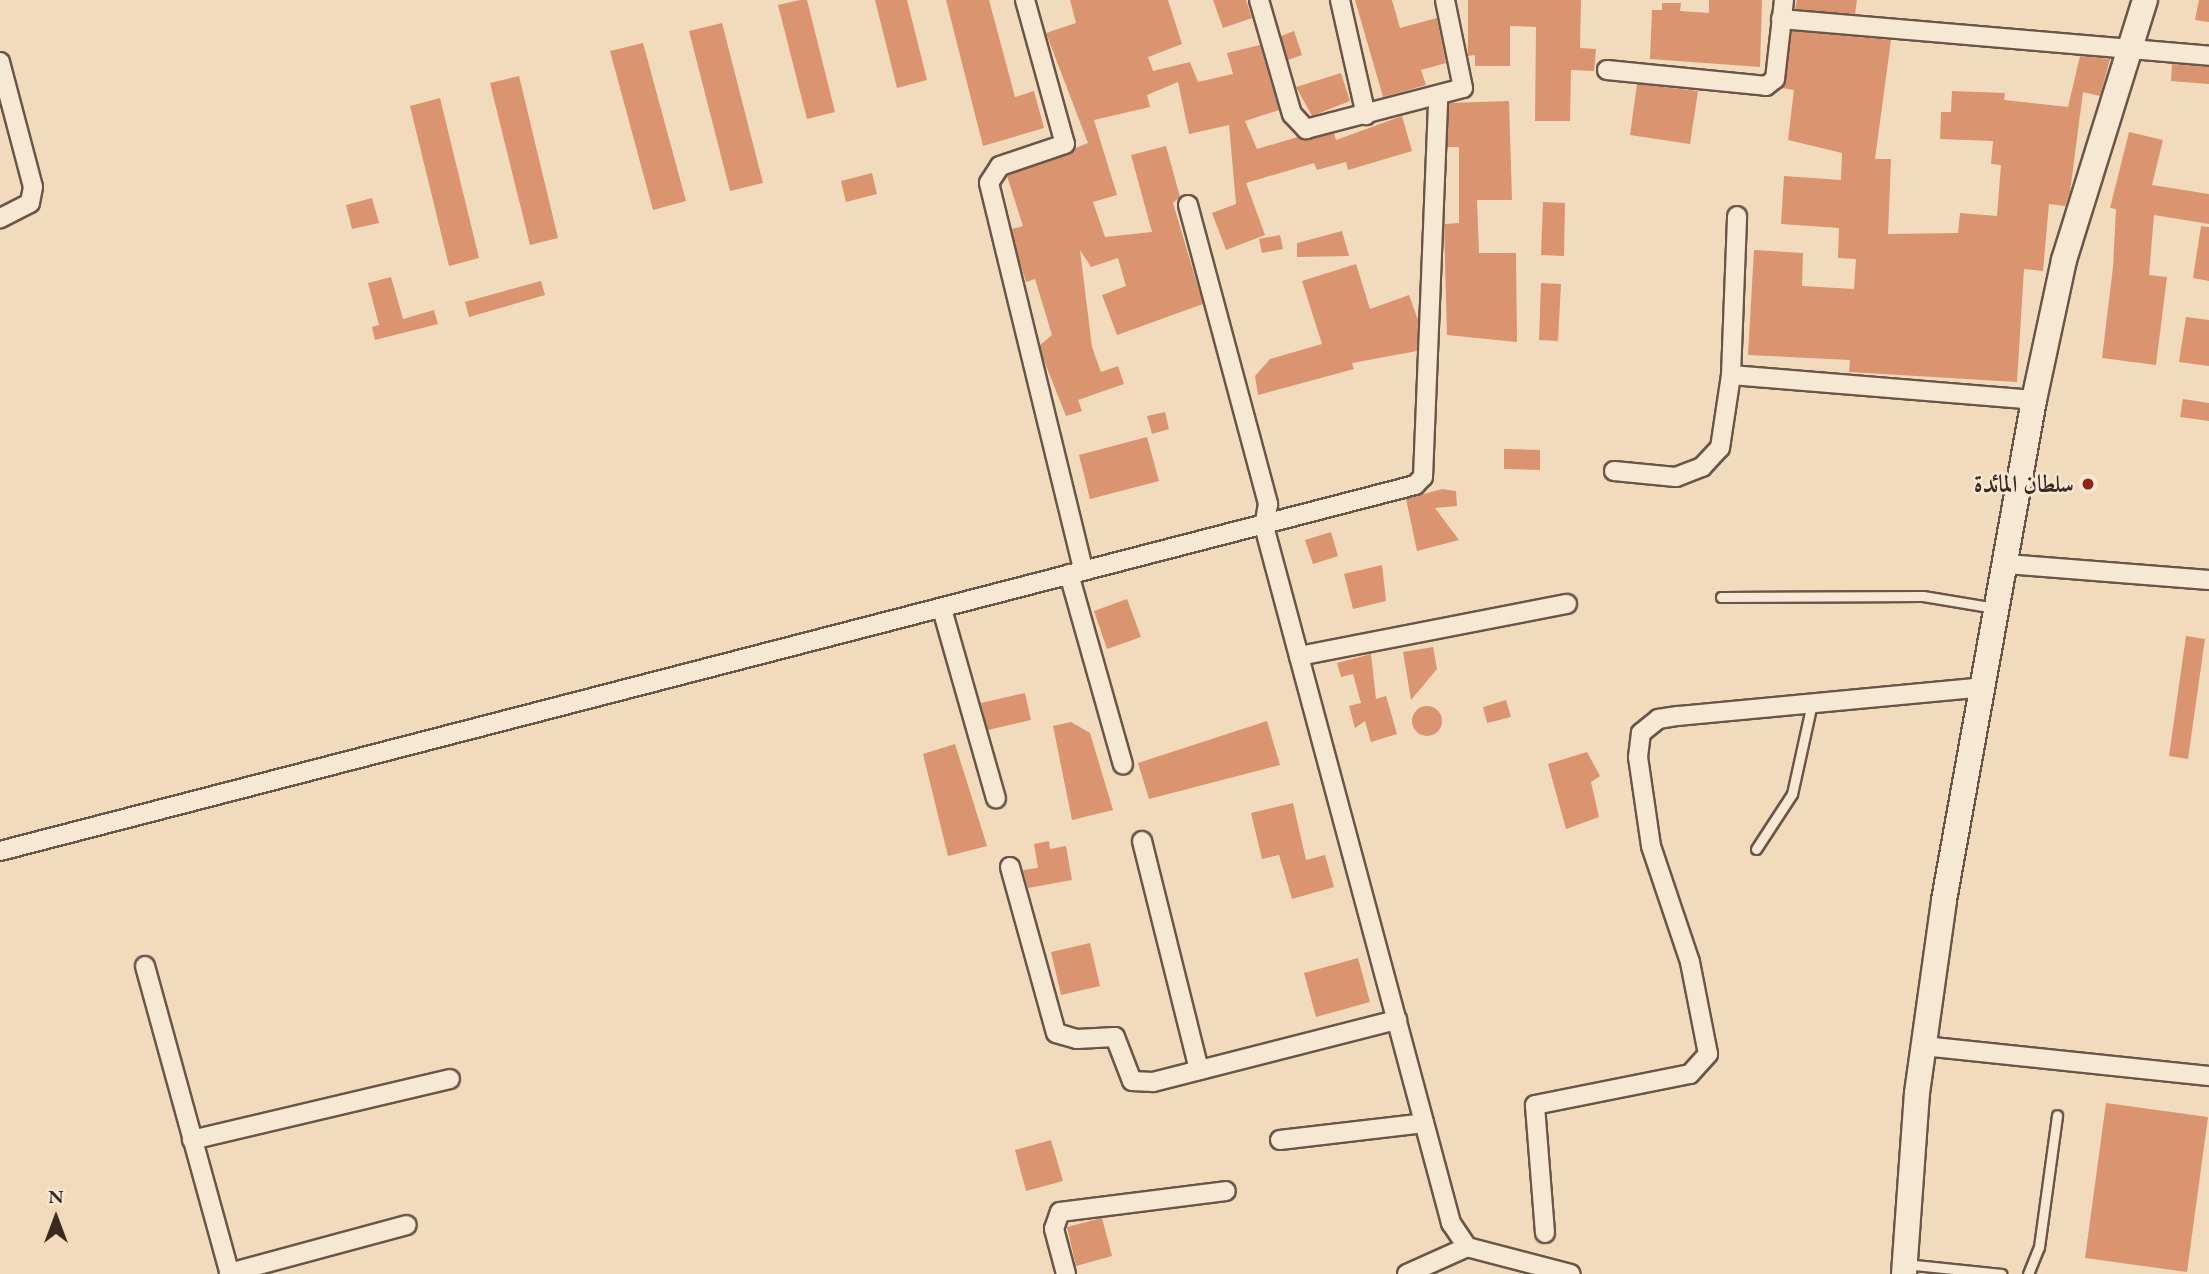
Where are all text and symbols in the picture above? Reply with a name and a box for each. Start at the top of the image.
place label: سلطان المائدة [1974,470,2074,498]
marker: سلطان المائدة [2080,476,2096,492]
north arrow [21,1183,91,1253]
text: N [48,1184,64,1209]

